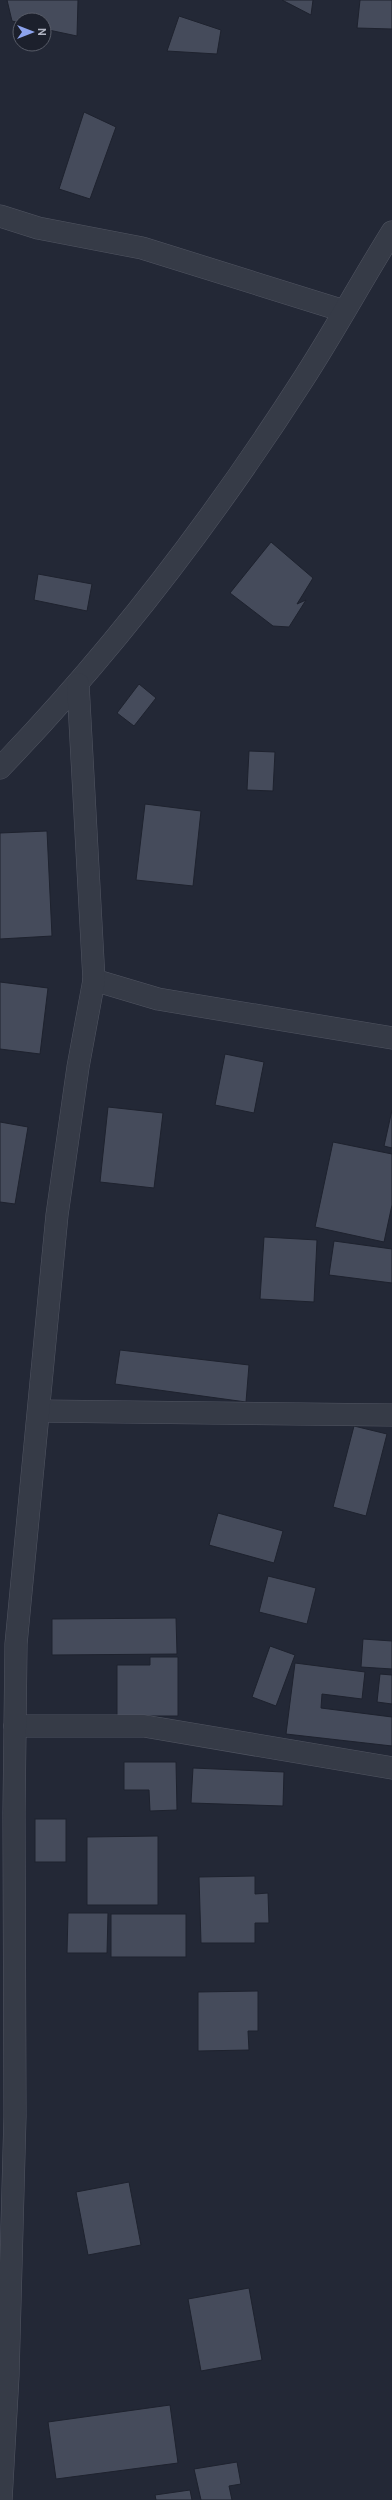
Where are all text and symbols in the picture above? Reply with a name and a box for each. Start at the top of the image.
north arrow [12,12,52,52]
text: N [35,28,49,36]

